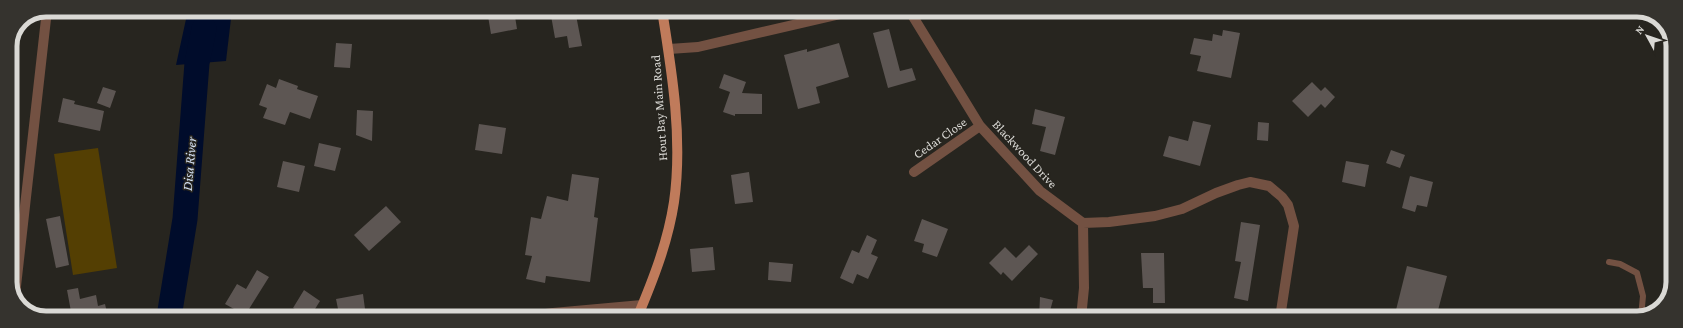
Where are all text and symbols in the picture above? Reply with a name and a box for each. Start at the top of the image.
north arrow [1627,16,1667,56]
text: N [1632,22,1647,36]
street label: Hout Bay Main Road [648,54,670,161]
street label: Cedar Close [910,114,970,162]
street label: Blackwood Drive [990,117,1061,191]
water label: Disa River [179,135,199,192]

